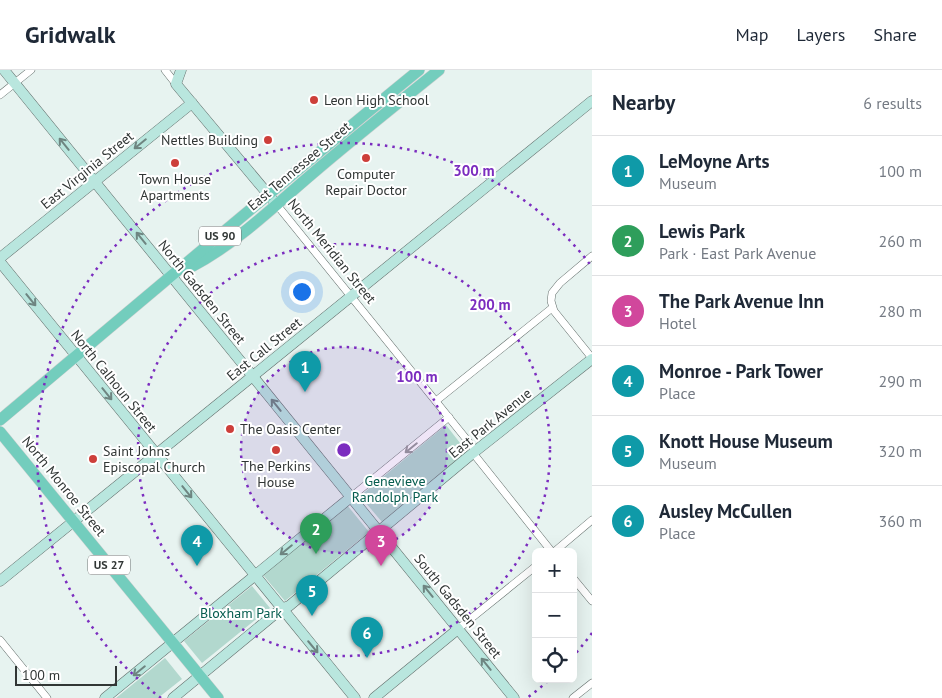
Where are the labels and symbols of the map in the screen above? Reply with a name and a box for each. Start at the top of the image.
place label: Leon High School [324,91,429,109]
marker: Leon High School [308,94,320,106]
street label: East Tennessee Street [244,117,354,214]
street label: East Virginia Street [37,127,137,213]
place label: Nettles Building [161,131,258,149]
marker: Nettles Building [262,134,274,146]
one-way arrow [58,137,69,150]
one-way arrow [134,139,147,150]
marker: Computer Repair Doctor [360,152,372,164]
marker: Town House Apartments [169,157,181,169]
text: 300 m [453,161,495,180]
place label: Computer Repair Doctor [325,165,407,199]
place label: Town House Apartments [139,170,211,204]
street label: North Meridian Street [284,195,380,308]
road number: US 90 [199,227,241,246]
one-way arrow [135,232,146,245]
street label: North Gadsden Street [154,236,250,348]
your location [289,279,315,305]
one-way arrow [25,293,36,306]
text: 200 m [469,295,511,314]
street label: East Call Street [223,313,305,385]
street label: North Calhoun Street [67,326,161,436]
pin: 1 [289,351,321,392]
text: 100 m [396,367,438,386]
street label: East Park Avenue [445,384,535,462]
one-way arrow [102,388,113,401]
one-way arrow [271,399,282,412]
place label: The Oasis Center [240,420,341,438]
marker: The Oasis Center [224,423,236,435]
street label: North Monroe Street [18,432,110,540]
centre of rings [335,441,353,459]
place label: Saint Johns Episcopal Church [103,442,206,476]
one-way arrow [405,442,418,454]
marker: The Perkins House [270,444,282,456]
marker: Saint Johns Episcopal Church [87,453,99,465]
place label: The Perkins House [241,457,311,491]
park label: Genevieve Randolph Park [352,472,439,506]
one-way arrow [181,486,192,499]
pin: 2 [300,513,332,554]
pin: 4 [181,525,213,566]
pin: 3 [365,525,397,566]
one-way arrow [280,545,293,556]
street label: South Gadsden Street [410,550,506,662]
road number: US 27 [88,556,130,574]
pin: 5 [296,575,328,616]
one-way arrow [422,585,433,598]
park label: Bloxham Park [200,604,282,622]
pin: 6 [351,617,383,658]
one-way arrow [307,640,318,653]
one-way arrow [481,657,492,670]
scale bar [15,663,118,686]
one-way arrow [133,665,146,676]

